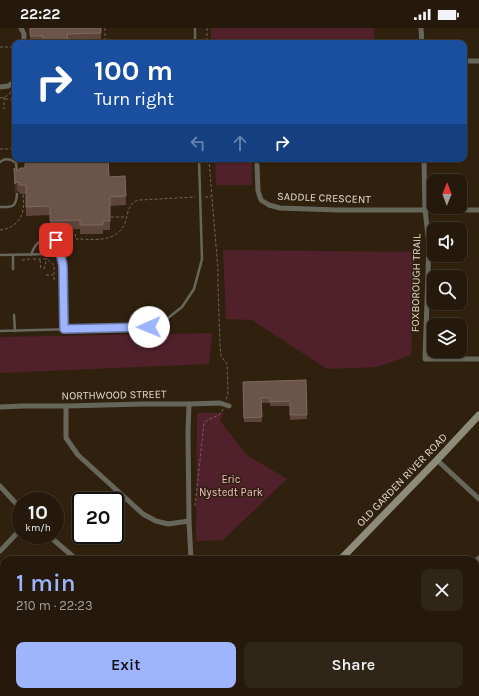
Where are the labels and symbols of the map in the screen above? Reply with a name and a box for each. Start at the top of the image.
north arrow [427,174,467,214]
street label: SADDLE CRESCENT [277,190,372,206]
pin [39,223,73,257]
street label: FOXBOROUGH TRAIL [409,233,423,332]
position arrow [128,306,170,348]
street label: NORTHWOOD STREET [61,388,167,402]
street label: OLD GARDEN RIVER ROAD [354,431,450,529]
park label: Eric Nystedt Park [199,473,263,499]
speed limit sign: 20 [72,492,124,544]

